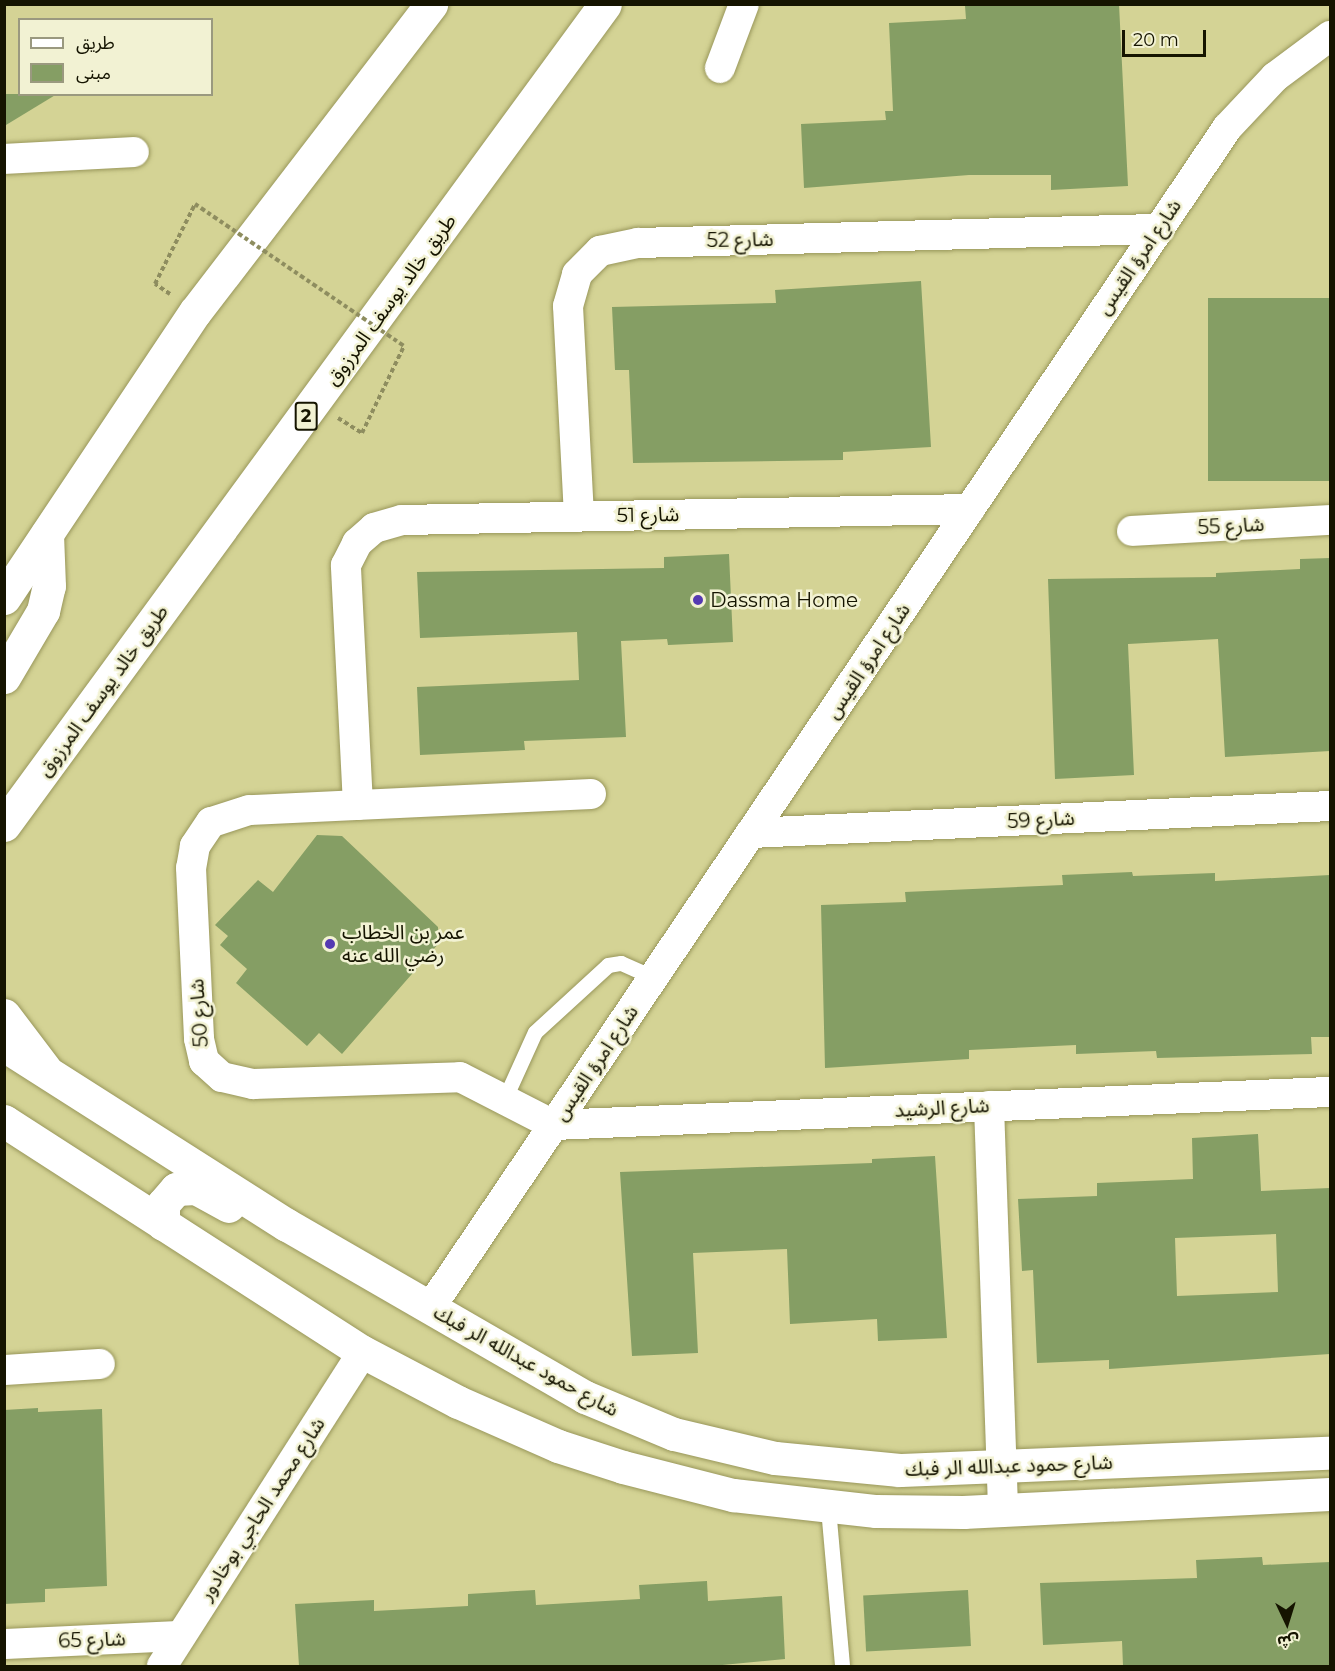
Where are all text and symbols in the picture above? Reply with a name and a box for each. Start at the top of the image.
legend [18,18,213,96]
scale bar [1125,18,1209,56]
text: 20 m [1133,29,1179,51]
text: طريق [76,32,115,54]
text: مبنى [76,62,111,84]
street label: شارع امرؤ القيس [1092,195,1186,319]
street label: طريق خالد يوسف المرزوق [321,209,461,391]
street label: شارع 52 [706,227,774,253]
road number: 2 [294,401,318,431]
street label: شارع 51 [616,502,680,528]
street label: شارع 55 [1197,512,1265,540]
place label: Dassma Home [710,588,858,612]
marker: Dassma Home [691,593,705,607]
street label: شارع امرؤ القيس [821,599,915,723]
street label: طريق خالد يوسف المرزوق [33,600,173,782]
street label: شارع 59 [1007,806,1075,834]
place label: عمر بن الخطاب رضي الله عنه [342,921,465,968]
marker: عمر بن الخطاب رضي الله عنه [323,937,337,951]
street label: شارع 50 [185,978,213,1048]
street label: شارع امرؤ القيس [549,1001,643,1125]
street label: شارع الرشيد [894,1094,990,1122]
street label: شارع حمود عبدالله الر فبك [429,1300,623,1422]
street label: شارع محمد الحاجي بوخادور [194,1413,330,1605]
street label: شارع حمود عبدالله الر فبك [905,1450,1113,1482]
north arrow [1257,1593,1317,1653]
street label: شارع 65 [58,1627,126,1653]
text: ش [1277,1631,1300,1652]

